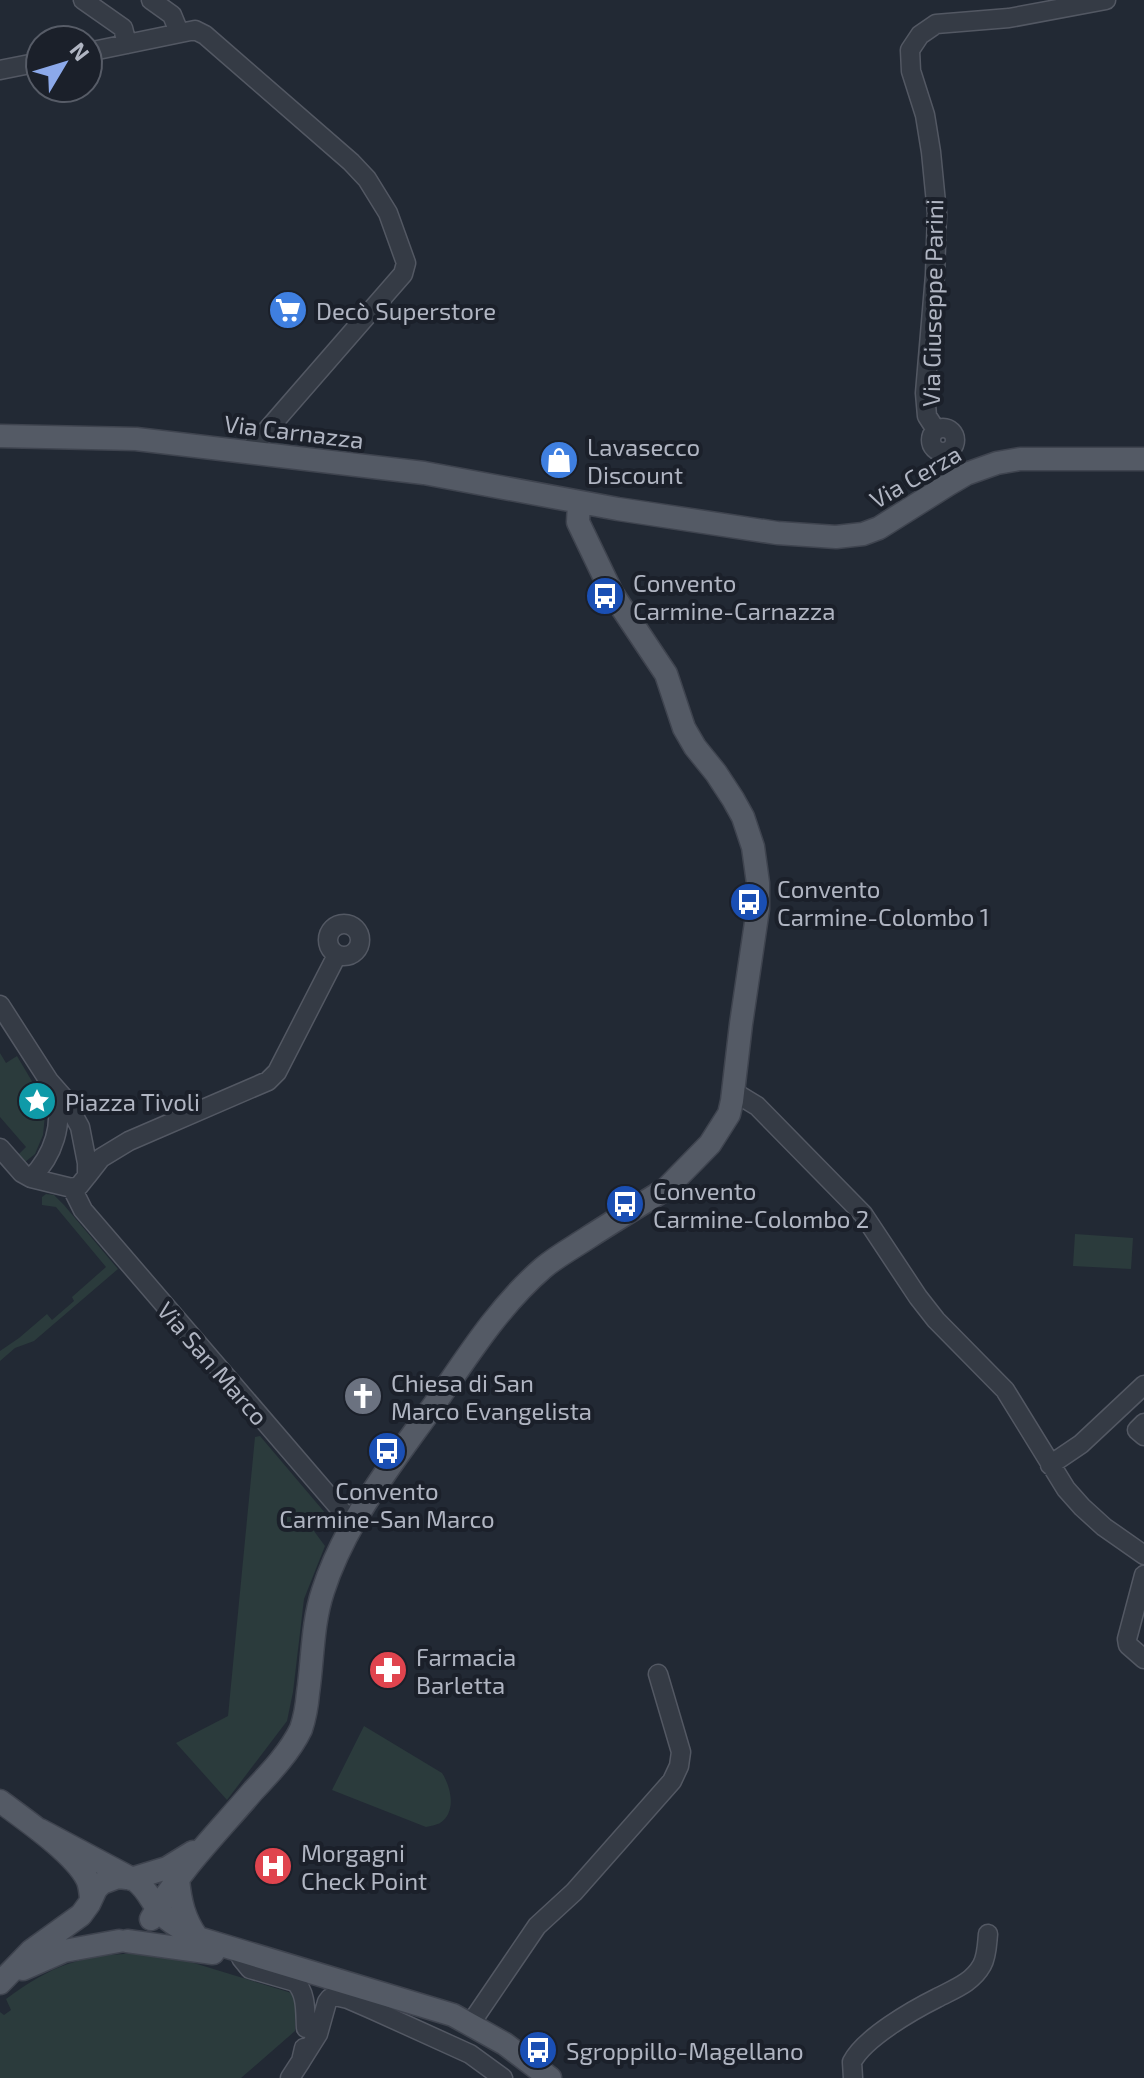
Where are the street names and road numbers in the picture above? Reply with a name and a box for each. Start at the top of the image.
street label: Via Giuseppe Parini [916,199,948,407]
street label: Via Carnazza [223,408,365,454]
street label: Via Cerza [864,438,966,514]
street label: Via San Marco [152,1295,274,1431]

